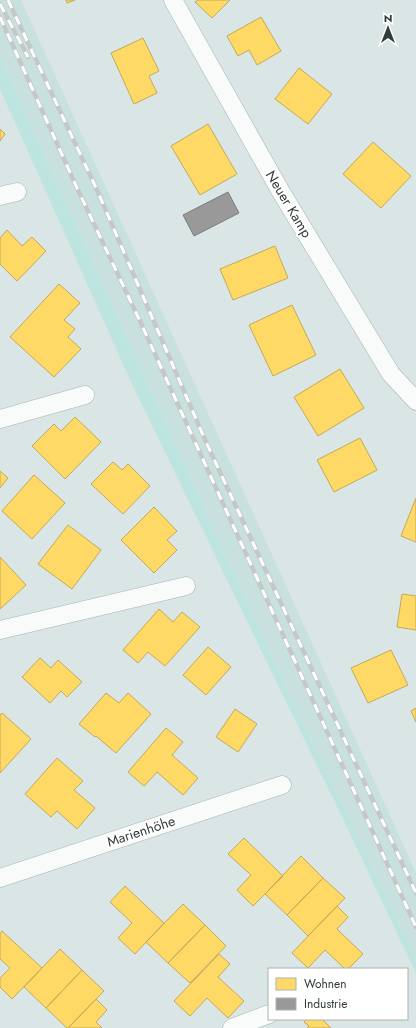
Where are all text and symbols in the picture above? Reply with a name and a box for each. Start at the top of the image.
north arrow [368,8,408,48]
text: N [384,10,392,26]
street label: Neuer Kamp [261,167,317,241]
street label: Marienhöhe [104,811,178,851]
legend [268,968,408,1020]
text: Wohnen [304,975,347,993]
text: Industrie [304,995,348,1013]

